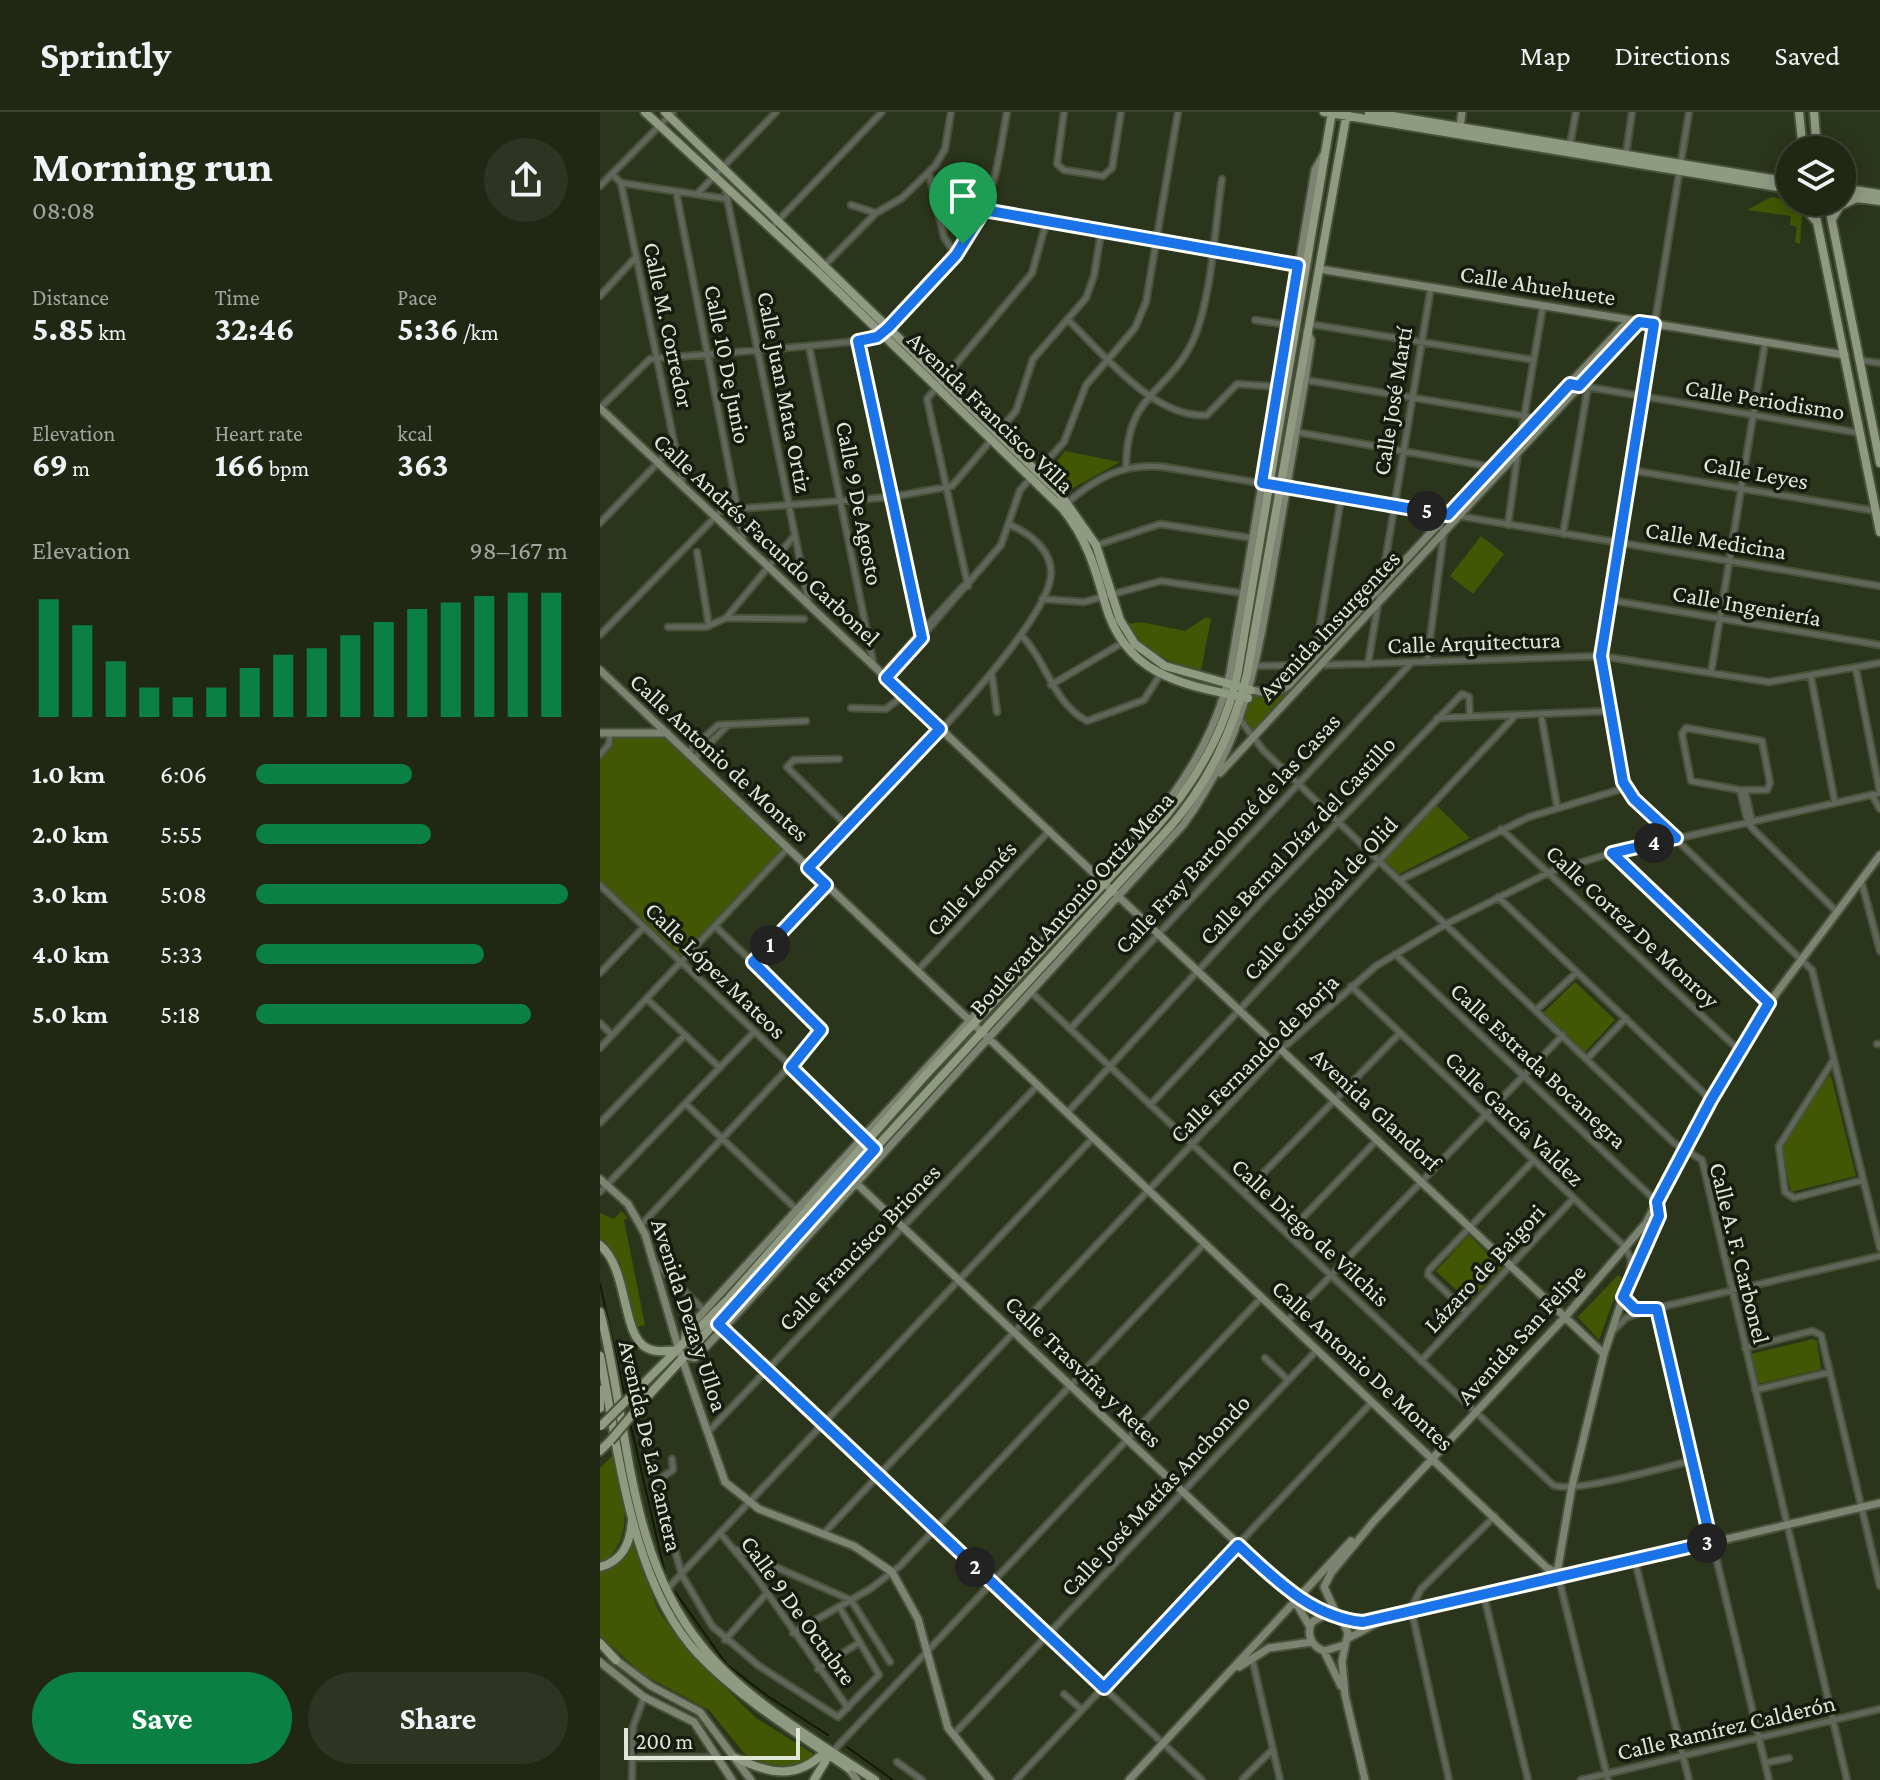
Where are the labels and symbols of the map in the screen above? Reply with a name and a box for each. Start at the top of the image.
pin [929,162,997,244]
street label: Calle M. Corredor [638,240,700,411]
street label: Calle Ahuehuete [1458,259,1618,311]
street label: Calle 10 De Junio [699,282,757,446]
street label: Calle Juan Mata Ortiz [752,289,818,495]
street label: Calle José Martí [1367,324,1417,477]
street label: Avenida Francisco Villa [902,326,1080,498]
street label: Calle Periodismo [1683,373,1847,425]
street label: Calle 9 De Agosto [831,419,889,587]
street label: Calle Andrés Facundo Carbonel [648,427,886,651]
street label: Calle Leyes [1701,449,1811,495]
pin: 5 [1407,491,1447,531]
street label: Calle Medicina [1644,516,1788,564]
street label: Avenida Insurgentes [1253,544,1405,706]
street label: Calle Ingeniería [1670,579,1824,631]
street label: Calle Arquitectura [1387,625,1561,659]
street label: Calle Antonio de Montes [625,667,815,847]
street label: Calle Fray Bartolomé de las Casas [1109,707,1345,959]
street label: Calle Bernal Díaz del Castillo [1193,730,1401,950]
street label: Boulevard Antonio Ortiz Mena [963,786,1179,1020]
street label: Calle Cristóbal de Olid [1237,810,1403,986]
pin: 4 [1634,823,1674,863]
street label: Calle Leonés [920,835,1022,941]
street label: Calle Cortez De Monroy [1541,839,1726,1014]
street label: Calle López Mateos [640,896,792,1044]
pin: 1 [750,925,790,965]
street label: Calle Fernando de Borja [1164,968,1344,1148]
street label: Calle Estrada Bocanegra [1445,976,1633,1154]
street label: Avenida Glandorf [1306,1042,1448,1177]
street label: Calle García Valdez [1440,1045,1590,1191]
street label: Calle Diego de Vilchis [1227,1152,1395,1312]
street label: Calle Francisco Briones [772,1158,946,1336]
street label: Calle A. F. Carbonel [1704,1160,1776,1346]
street label: Lázaro de Baigori [1418,1198,1550,1338]
street label: Avenida Deza y Ulloa [646,1215,734,1415]
street label: Avenida San Felipe [1451,1258,1591,1410]
street label: Calle Antonio De Montes [1267,1274,1459,1456]
street label: Calle Trasviña y Retes [1000,1289,1168,1453]
street label: Avenida De La Cantera [614,1338,688,1554]
street label: Calle José Matías Anchondo [1055,1389,1255,1601]
pin: 3 [1687,1523,1727,1563]
street label: Calle 9 De Octubre [736,1530,862,1690]
pin: 2 [955,1547,995,1587]
street label: Calle Ramírez Calderón [1614,1689,1838,1765]
scale bar [624,1724,800,1760]

